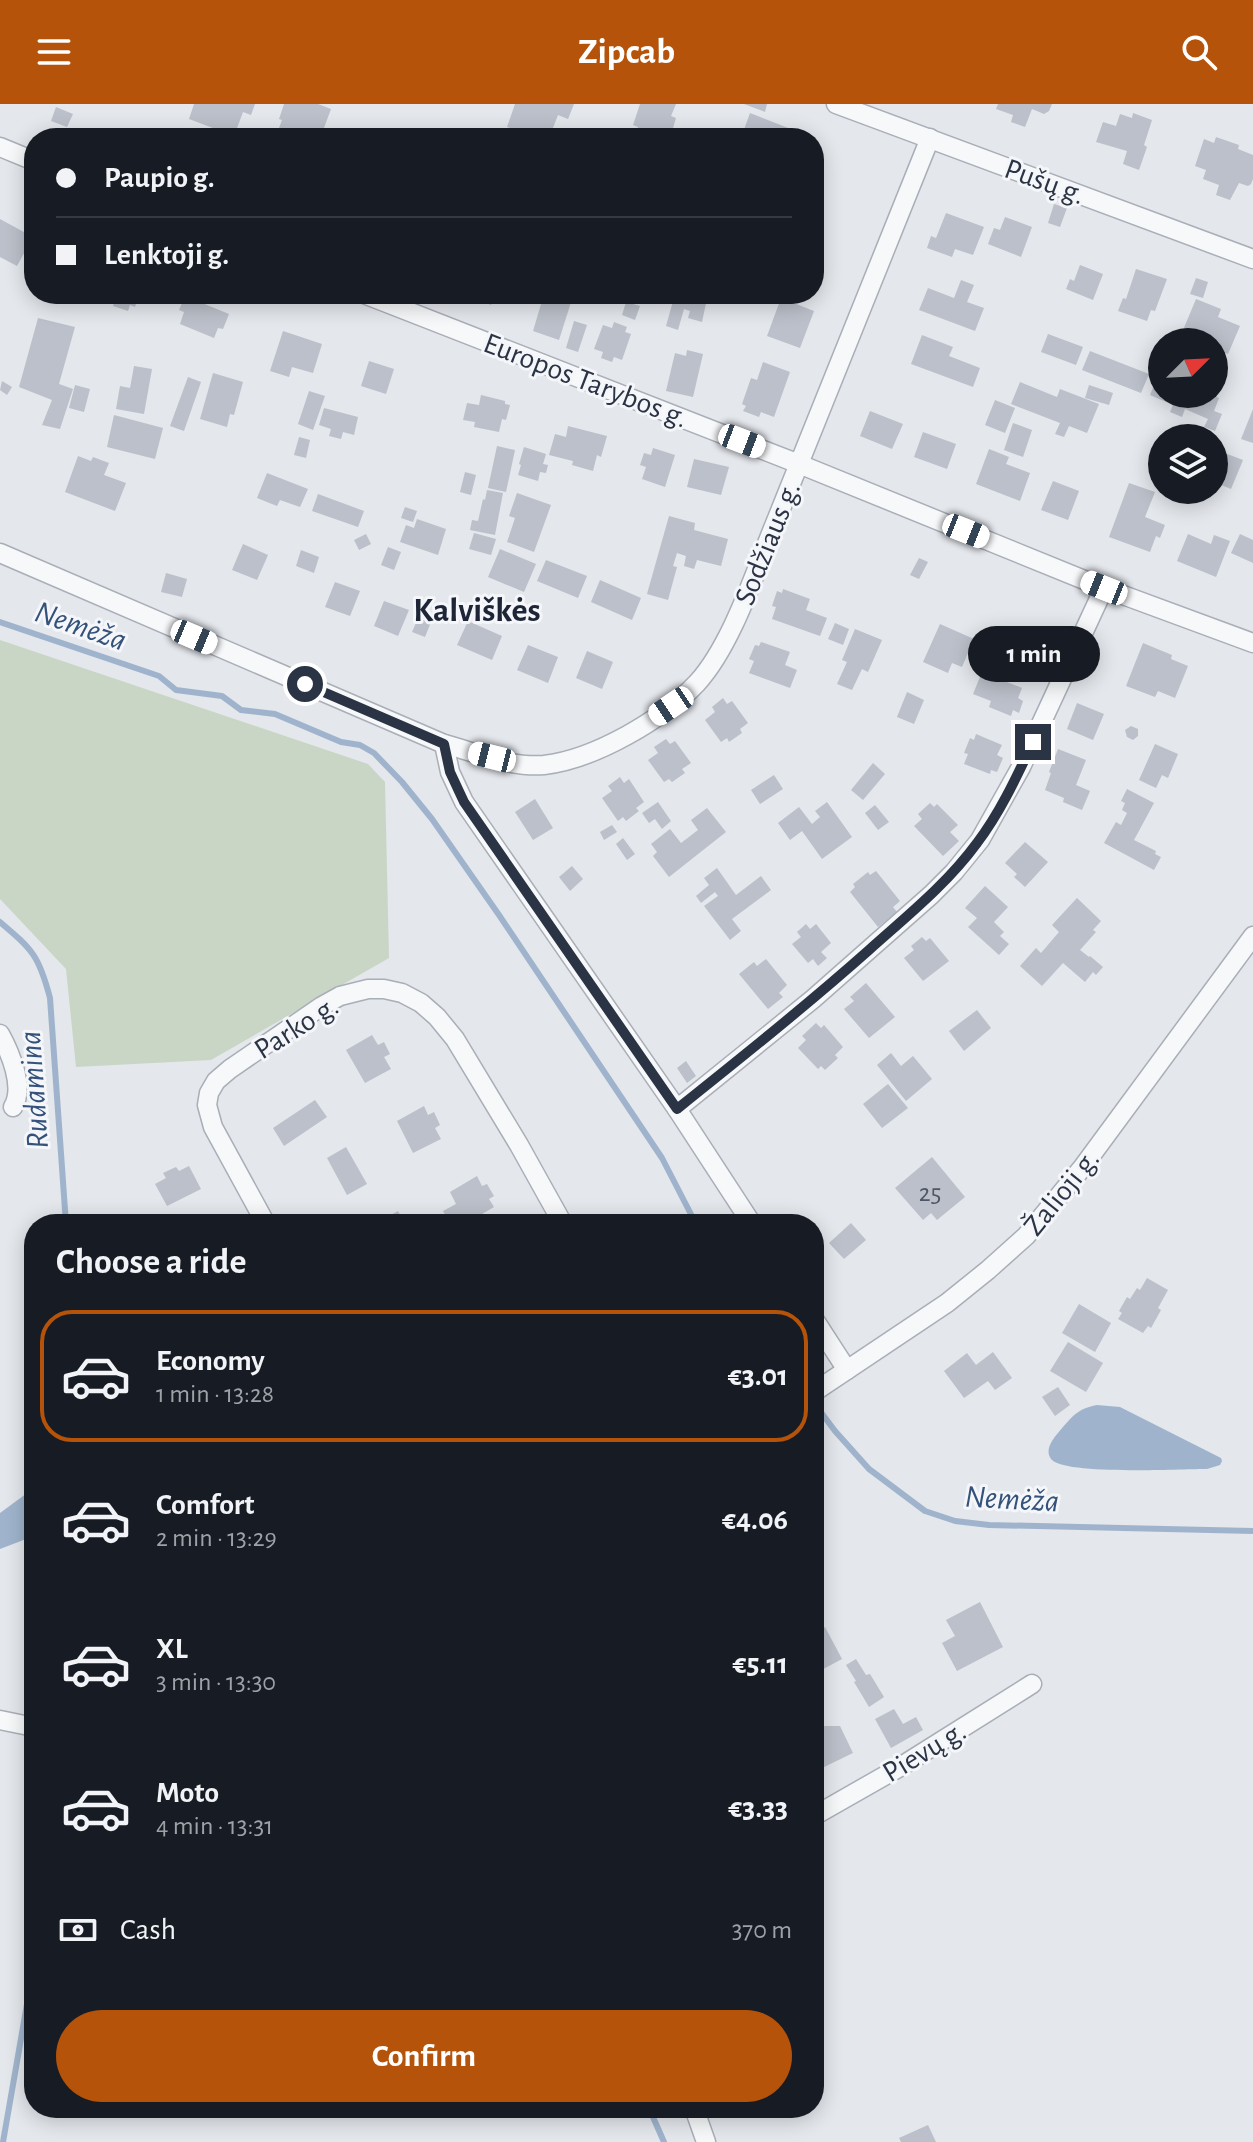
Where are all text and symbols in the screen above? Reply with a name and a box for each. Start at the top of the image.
icon: menu [32,30,76,74]
icon: search [1177,30,1221,74]
text: Zipcab [578,34,675,70]
street label: Pušų g. [1000,154,1089,210]
text: Paupio g. [104,163,215,193]
text: Lenktoji g. [104,240,229,270]
street label: Europos Tarybos g. [479,328,692,434]
north arrow [1148,328,1228,408]
map controls [1148,328,1228,504]
car [715,421,769,461]
button: layers [1148,424,1228,504]
street label: Sodžiaus g. [730,477,806,609]
car [939,511,993,551]
car [1077,568,1131,608]
district label: Kalviškės [413,594,541,628]
water label: Nemėža [31,595,131,656]
car [167,617,221,657]
callout: 1 min [967,626,1099,682]
text: 1 min [1007,641,1061,667]
route start [287,666,323,702]
car [644,683,698,729]
route end [1015,724,1051,760]
car [466,740,518,774]
street label: Parko g. [249,991,344,1065]
water label: Rudamina [14,1030,54,1150]
street label: Žalioji g. [1017,1143,1105,1241]
house number: 25 [919,1180,941,1206]
text: Choose a ride [56,1244,246,1280]
icon: car [60,1340,132,1412]
text: Economy [156,1346,265,1376]
text: €3.01 [728,1361,788,1391]
text: 1 min · 13:28 [156,1381,274,1407]
water label: Nemėža [964,1481,1060,1517]
icon: car [60,1484,132,1556]
text: Comfort [156,1490,255,1520]
text: €4.06 [722,1505,788,1535]
text: 2 min · 13:29 [156,1525,277,1551]
icon: car [60,1628,132,1700]
text: XL [156,1634,188,1664]
text: €5.11 [733,1649,788,1679]
text: 3 min · 13:30 [156,1669,276,1695]
street label: Pievų g. [878,1716,971,1788]
icon: car [60,1772,132,1844]
text: Moto [156,1778,219,1808]
text: €3.33 [728,1793,788,1823]
text: 4 min · 13:31 [156,1813,273,1839]
icon: cash [56,1908,100,1952]
text: Cash [120,1915,176,1945]
text: 370 m [732,1917,792,1943]
button: Confirm [56,2010,792,2102]

